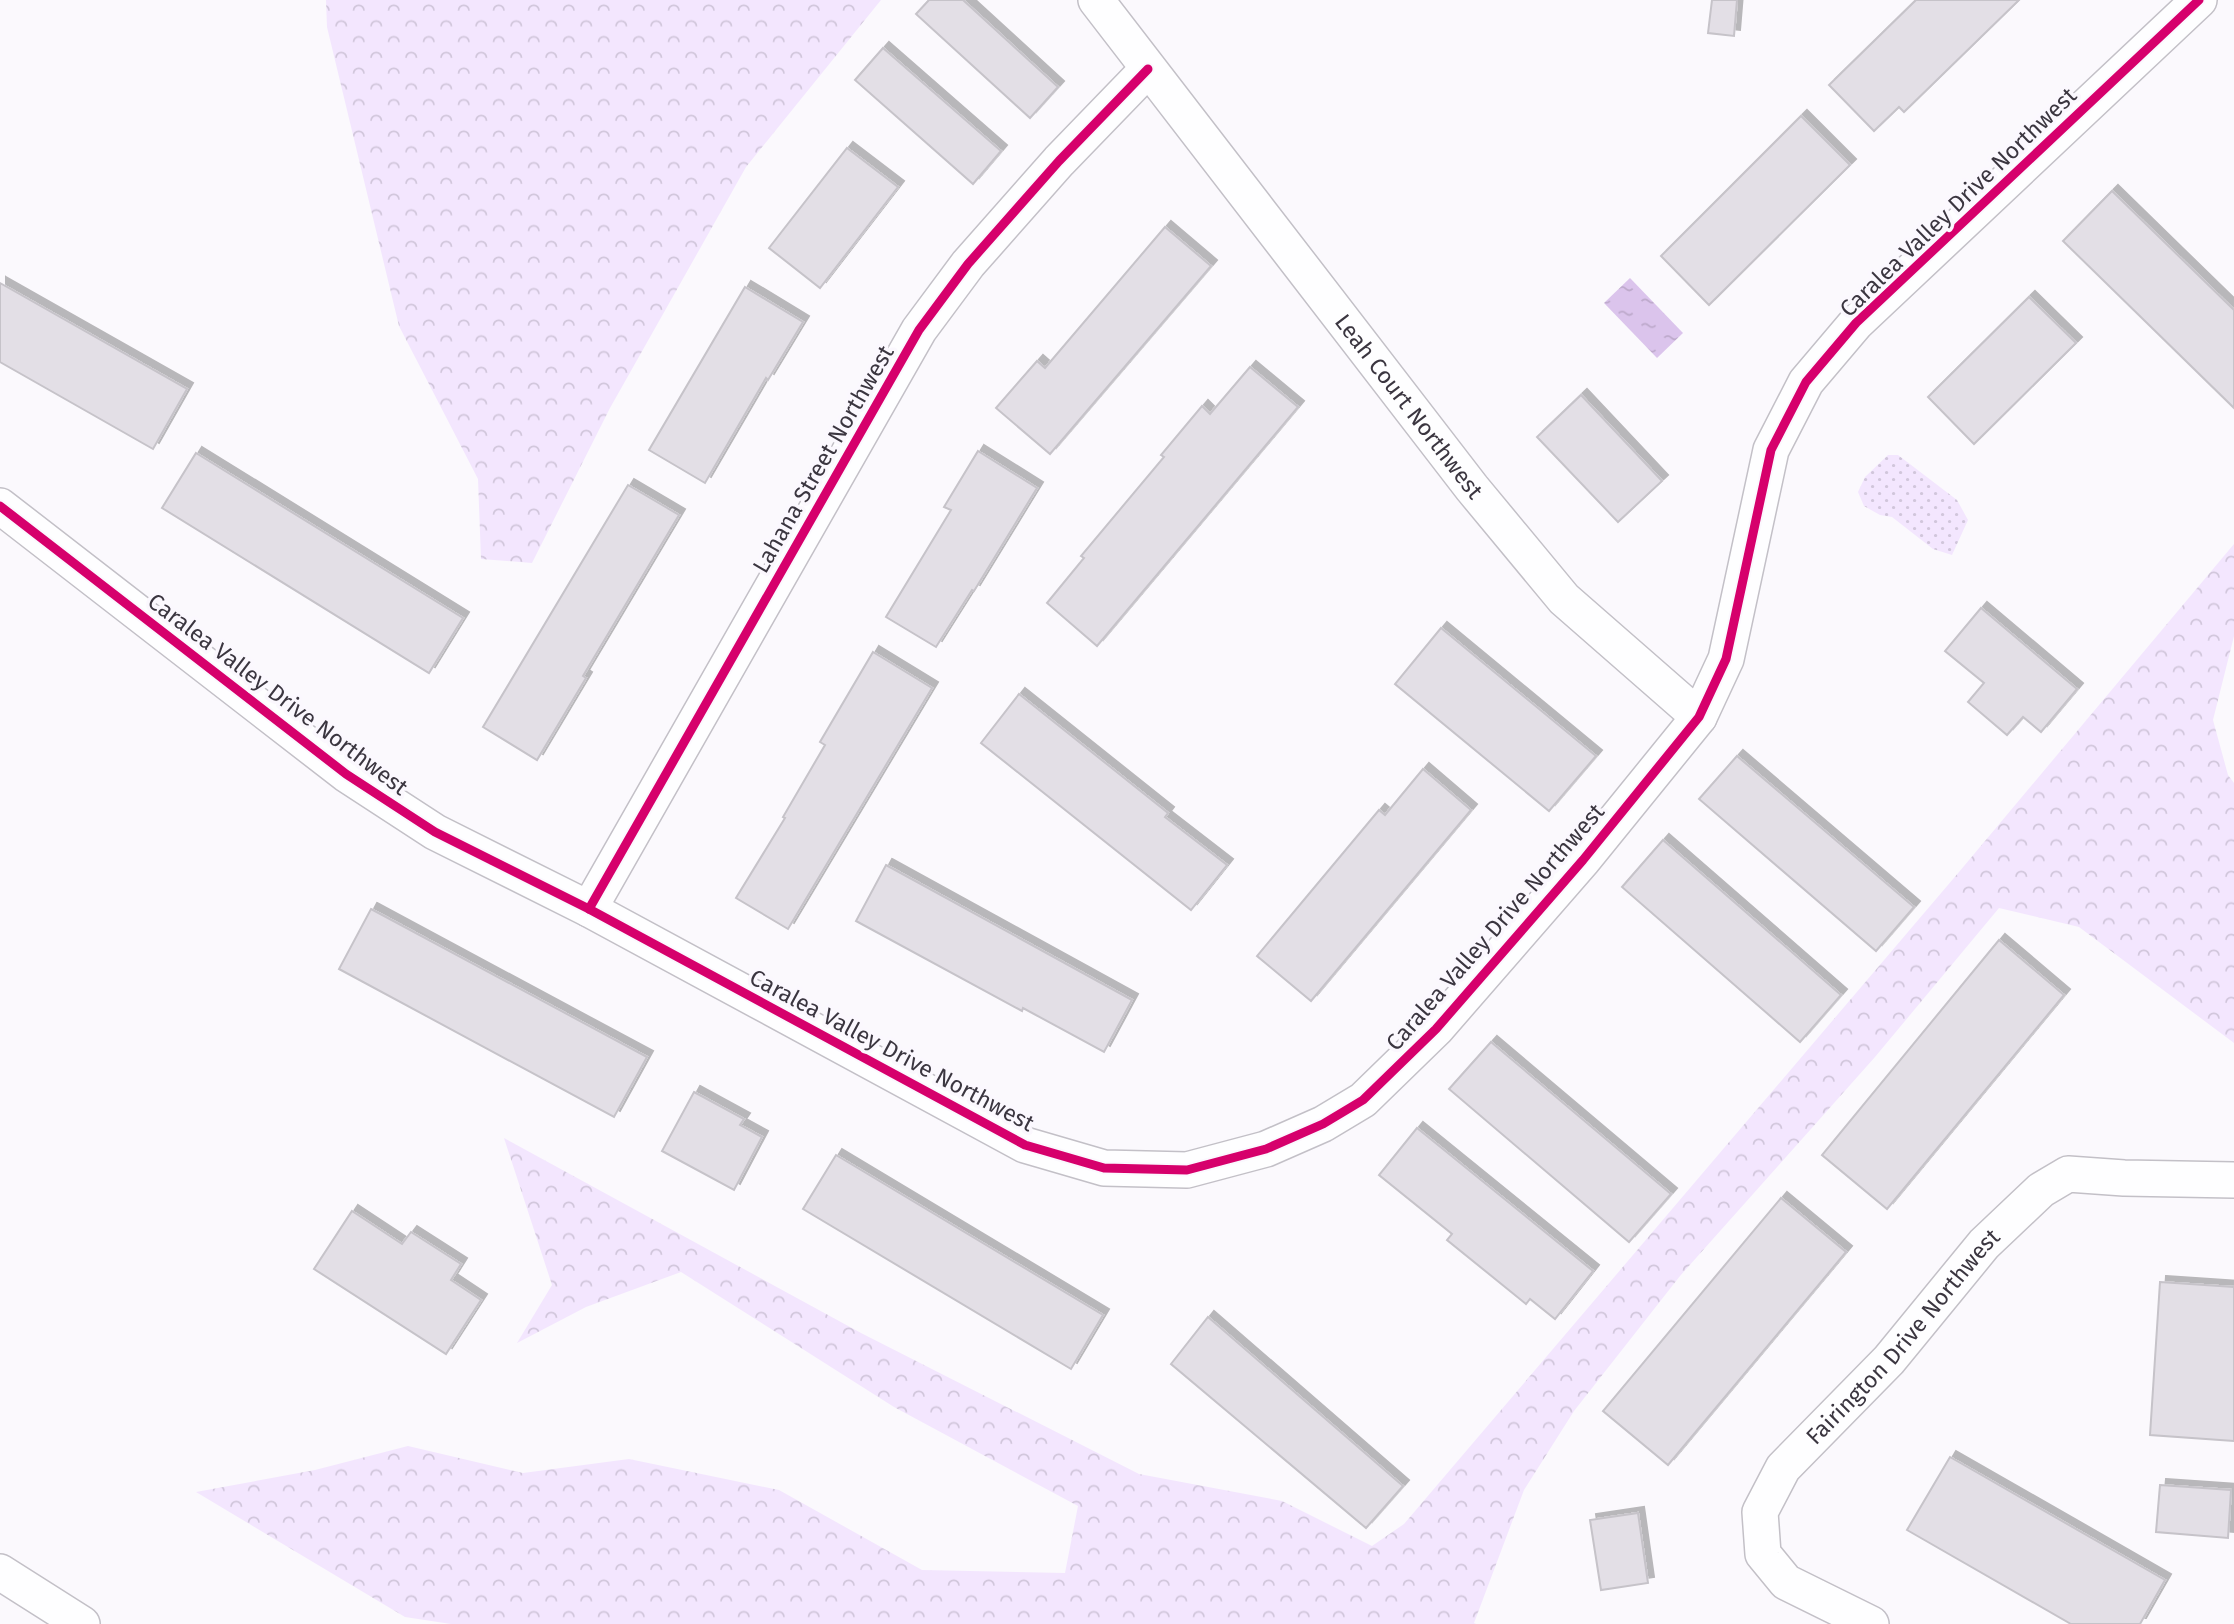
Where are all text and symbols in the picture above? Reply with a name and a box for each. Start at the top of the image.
street label: Caralea Valley Drive Northwest [1834,81,2083,323]
street label: Leah Court Northwest [1329,308,1490,505]
street label: Lahana Street Northwest [746,340,900,578]
street label: Caralea Valley Drive Northwest [142,587,414,801]
street label: Caralea Valley Drive Northwest [1380,797,1610,1056]
street label: Caralea Valley Drive Northwest [745,963,1040,1137]
street label: Fairington Drive Northwest [1800,1222,2006,1450]

